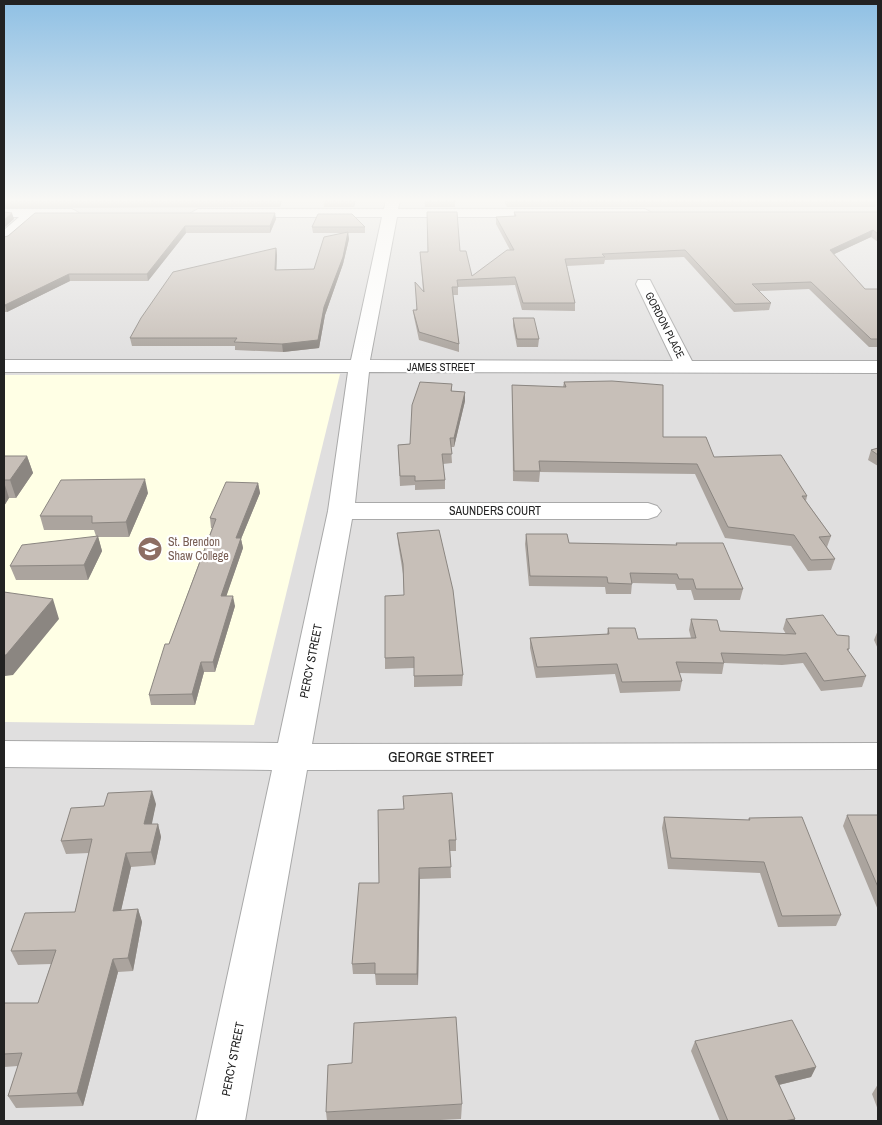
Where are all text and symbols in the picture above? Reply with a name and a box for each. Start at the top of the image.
street label: GORDON PLACE [642,289,688,361]
street label: JAMES STREET [407,360,476,374]
street label: SAUNDERS COURT [449,503,541,519]
place label: St. Brendon Shaw College [168,534,229,564]
school or university icon: St. Brendon Shaw College [137,536,163,562]
street label: PERCY STREET [296,623,326,699]
street label: GEORGE STREET [388,746,494,767]
street label: PERCY STREET [218,1021,248,1097]

